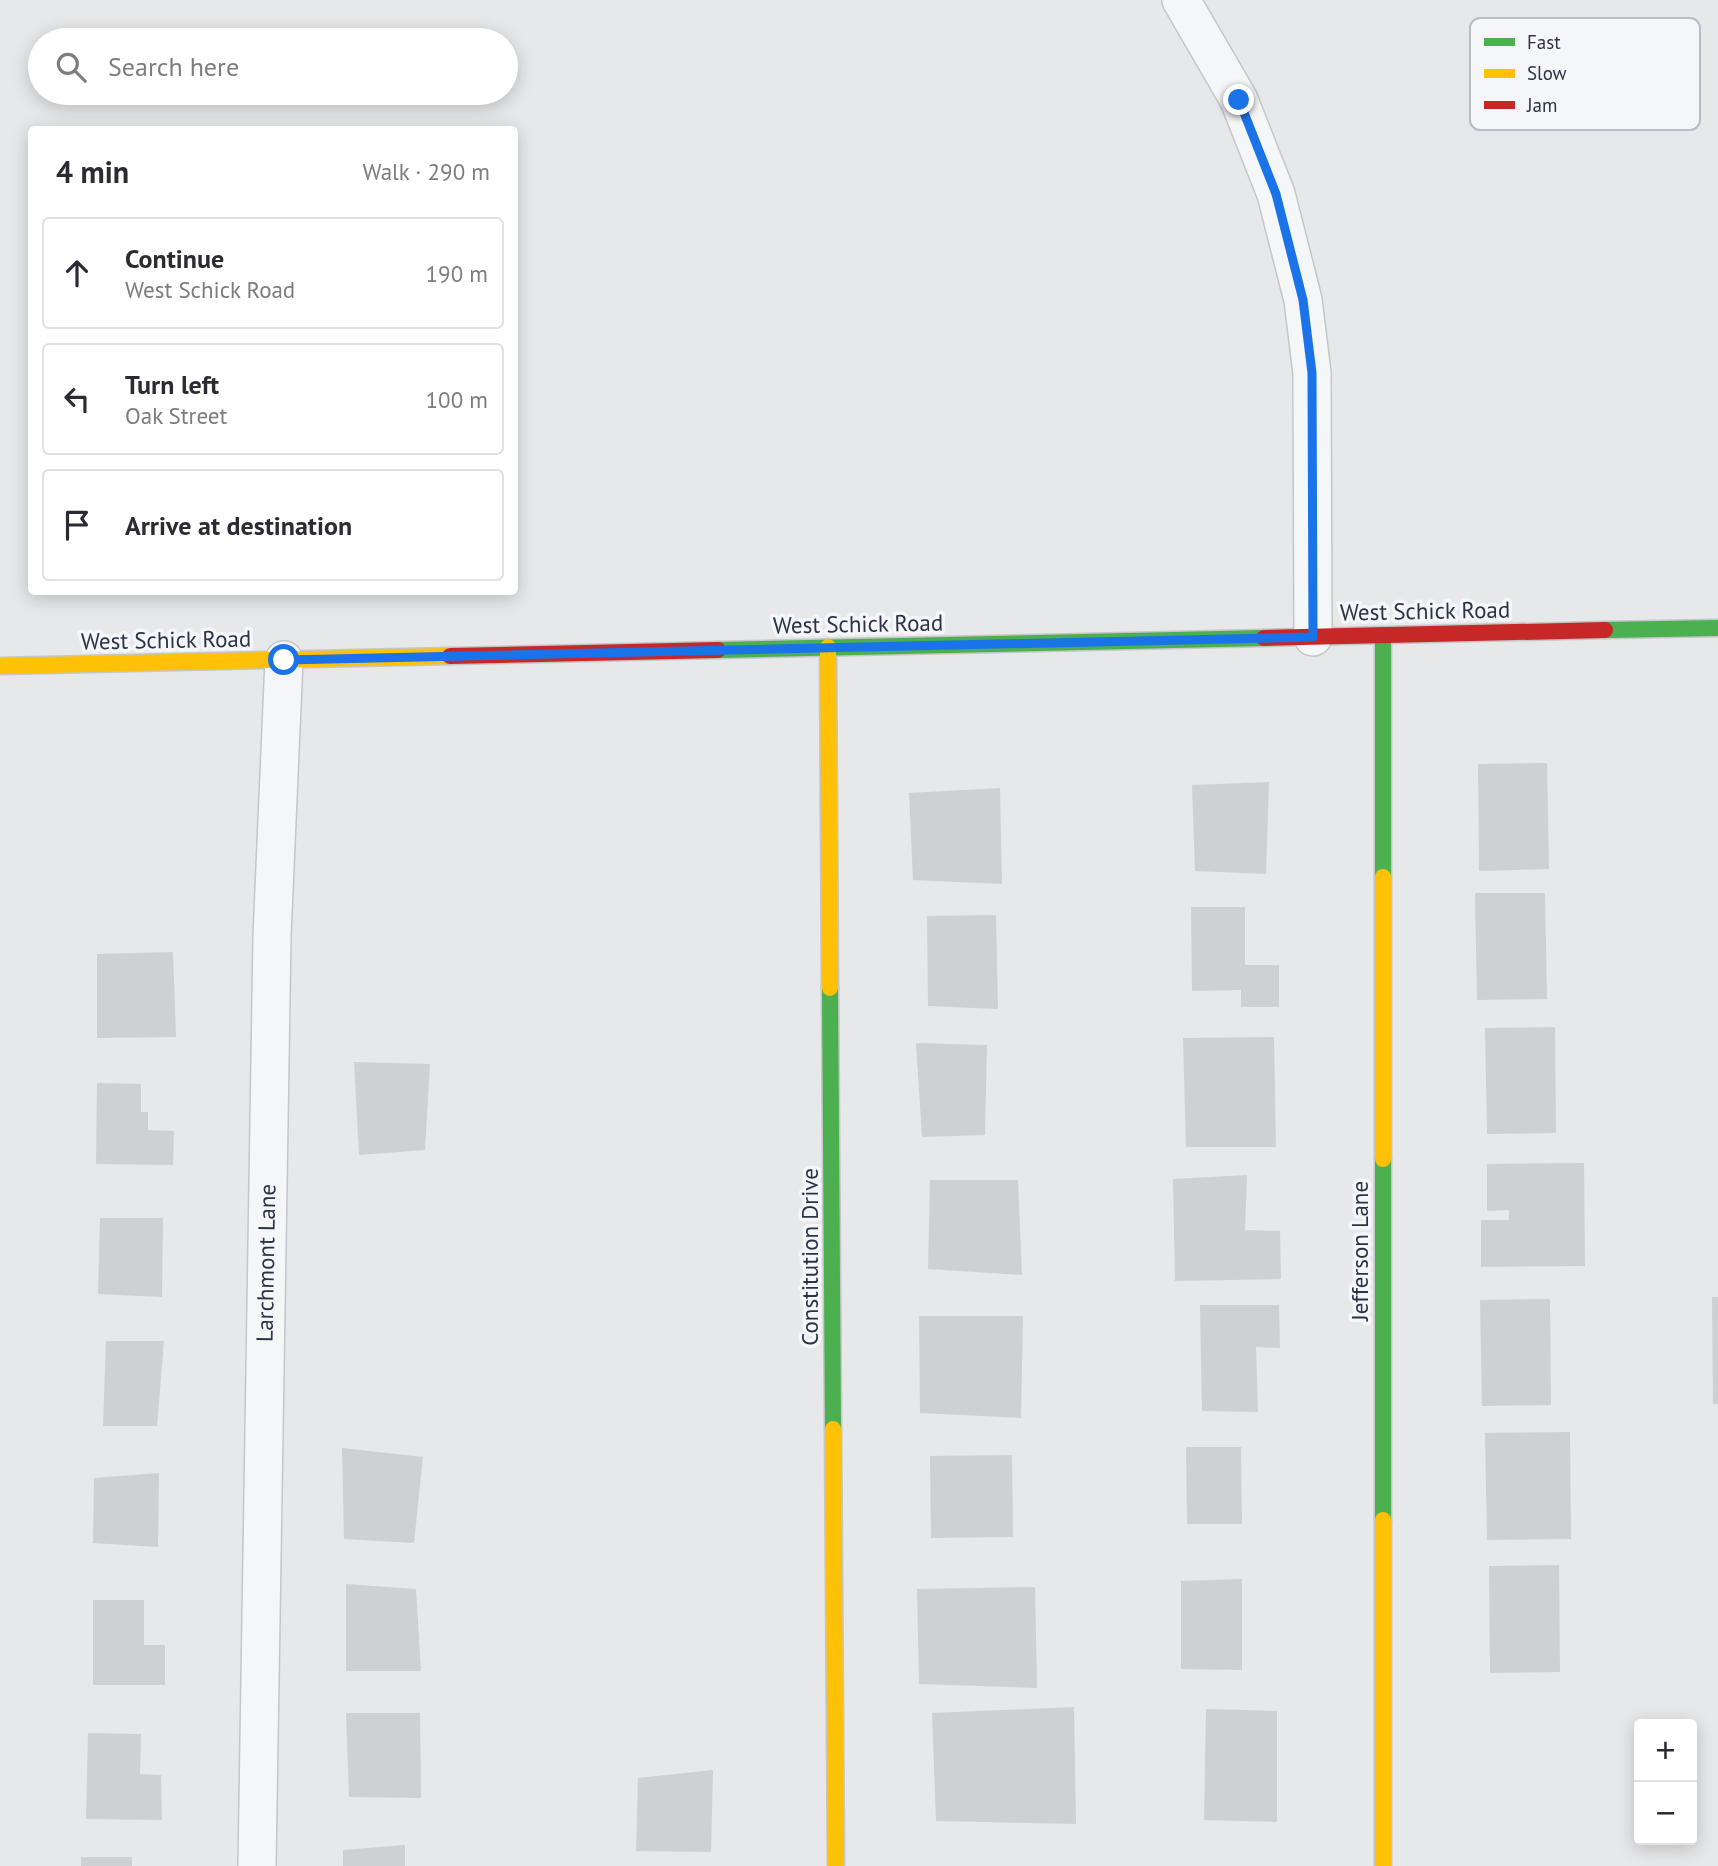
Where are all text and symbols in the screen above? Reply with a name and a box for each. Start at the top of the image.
legend [1470,18,1700,130]
search box [28,28,518,105]
text: Fast [1527,30,1561,54]
icon: search [52,48,90,86]
text: Search here [108,50,239,83]
text: Slow [1527,61,1567,85]
route end [1223,84,1254,115]
text: Jam [1526,93,1557,117]
text: 4 min [56,152,129,191]
text: Walk · 290 m [363,157,490,186]
text: Continue [125,242,224,275]
icon: ahead [58,254,96,292]
text: 190 m [426,259,488,288]
text: West Schick Road [125,275,295,304]
text: Turn left [125,368,219,401]
icon: left [58,380,96,418]
text: 100 m [426,385,488,414]
text: Oak Street [125,401,227,430]
icon: arrive [58,506,96,544]
text: Arrive at destination [125,509,352,542]
street label: West Schick Road [1340,595,1510,626]
street label: West Schick Road [773,608,943,639]
street label: West Schick Road [81,624,251,655]
route start [268,644,299,675]
street label: Constitution Drive [795,1168,824,1346]
street label: Jefferson Lane [1345,1181,1374,1322]
street label: Larchmont Lane [250,1184,281,1342]
map controls [1634,1719,1697,1845]
button: + [1634,1719,1697,1782]
button: − [1634,1782,1697,1845]

